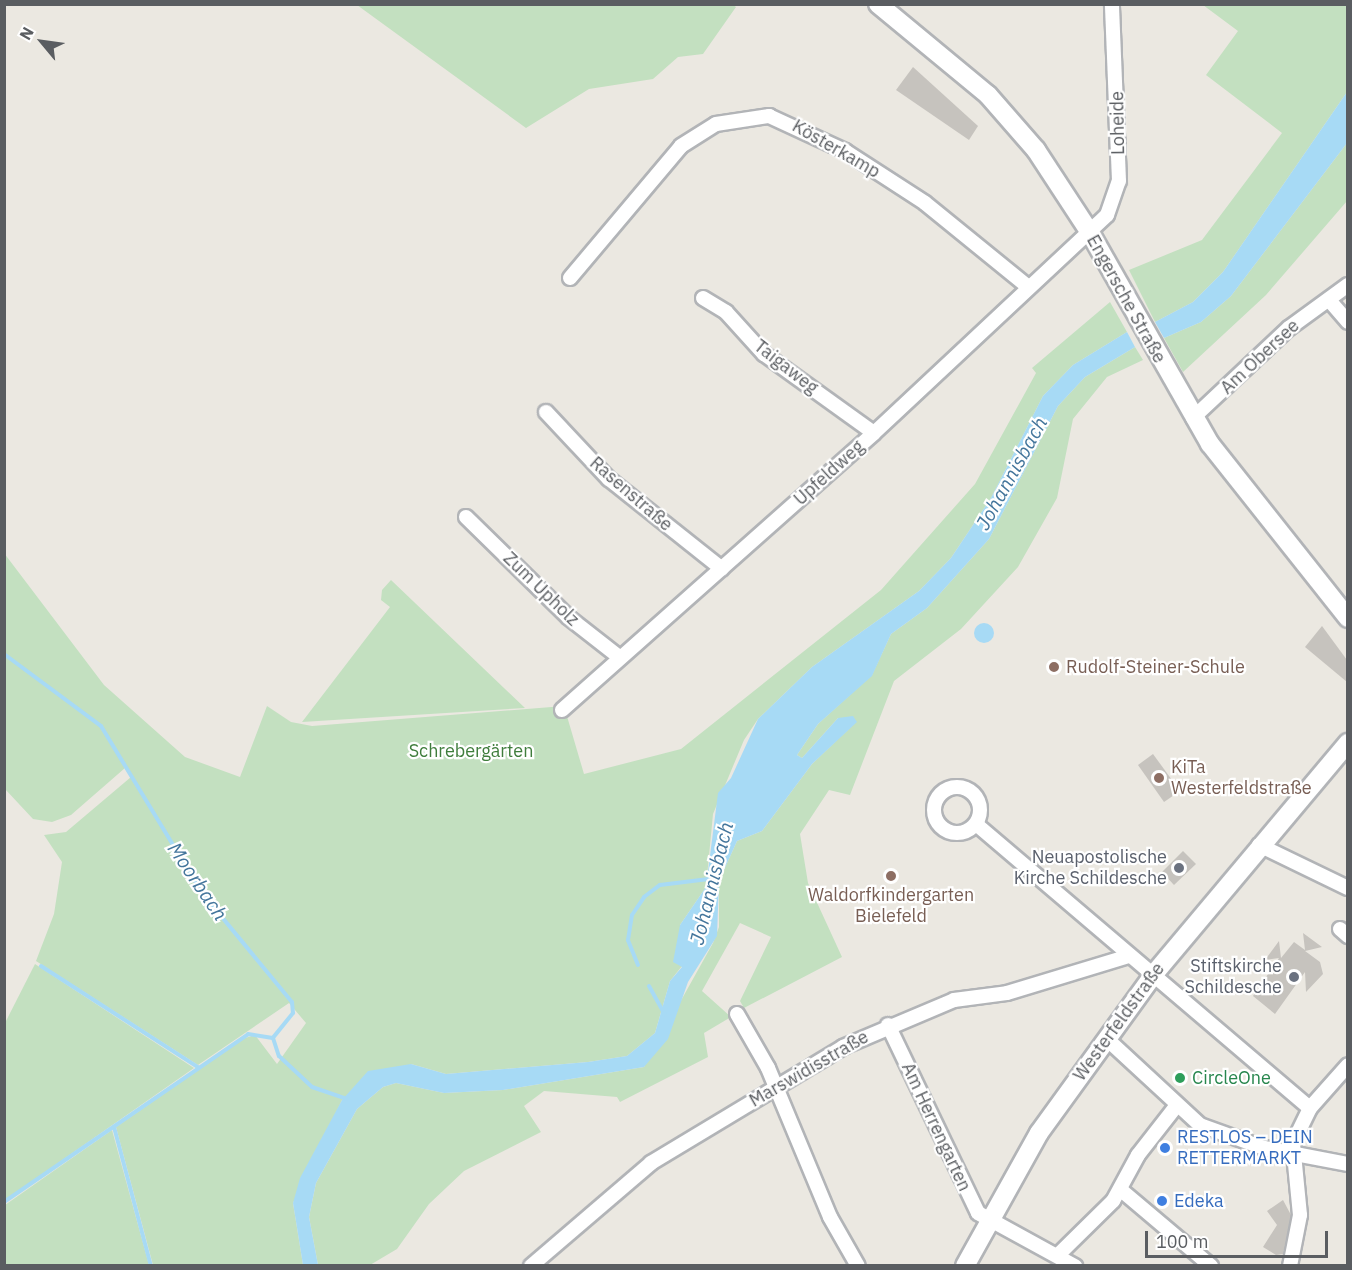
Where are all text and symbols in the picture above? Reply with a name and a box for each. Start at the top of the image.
north arrow [12,12,72,72]
text: N [15,23,38,43]
street label: Loheide [1107,91,1129,155]
street label: Kösterkamp [788,115,884,183]
street label: Engersche Straße [1082,231,1170,367]
street label: Am Obersee [1216,315,1304,399]
street label: Taigaweg [750,335,822,399]
water label: Johannisbach [970,412,1052,534]
street label: Upfeldweg [790,436,868,510]
street label: Rasenstraße [585,452,677,536]
street label: Zum Upholz [499,548,583,630]
place label: Rudolf-Steiner-Schule [1066,656,1245,678]
marker: Rudolf-Steiner-Schule [1047,660,1061,674]
park label: Schrebergärten [409,740,533,762]
place label: KiTa Westerfeldstraße [1171,757,1312,800]
marker: KiTa Westerfeldstraße [1152,771,1166,785]
water label: Johannisbach [684,819,738,947]
water label: Moorbach [163,837,233,925]
place label: Neuapostolische Kirche Schildesche [1014,847,1167,890]
marker: Neuapostolische Kirche Schildesche [1172,861,1186,875]
marker: Waldorfkindergarten Bielefeld [884,869,898,883]
place label: Waldorfkindergarten Bielefeld [808,885,974,928]
place label: Stiftskirche Schildesche [1185,956,1282,998]
street label: Westerfeldstraße [1069,959,1169,1085]
marker: Stiftskirche Schildesche [1287,970,1301,984]
street label: Marswidisstraße [746,1026,872,1112]
street label: Am Herrengarten [897,1059,975,1195]
place label: CircleOne [1192,1067,1271,1089]
marker: CircleOne [1173,1071,1187,1085]
place label: RESTLOS – DEIN RETTERMARKT [1177,1127,1313,1170]
marker: RESTLOS – DEIN RETTERMARKT [1158,1141,1172,1155]
place label: Edeka [1174,1190,1224,1212]
marker: Edeka [1155,1194,1169,1208]
scale bar [1148,1219,1331,1257]
text: 100 m [1156,1230,1208,1253]

